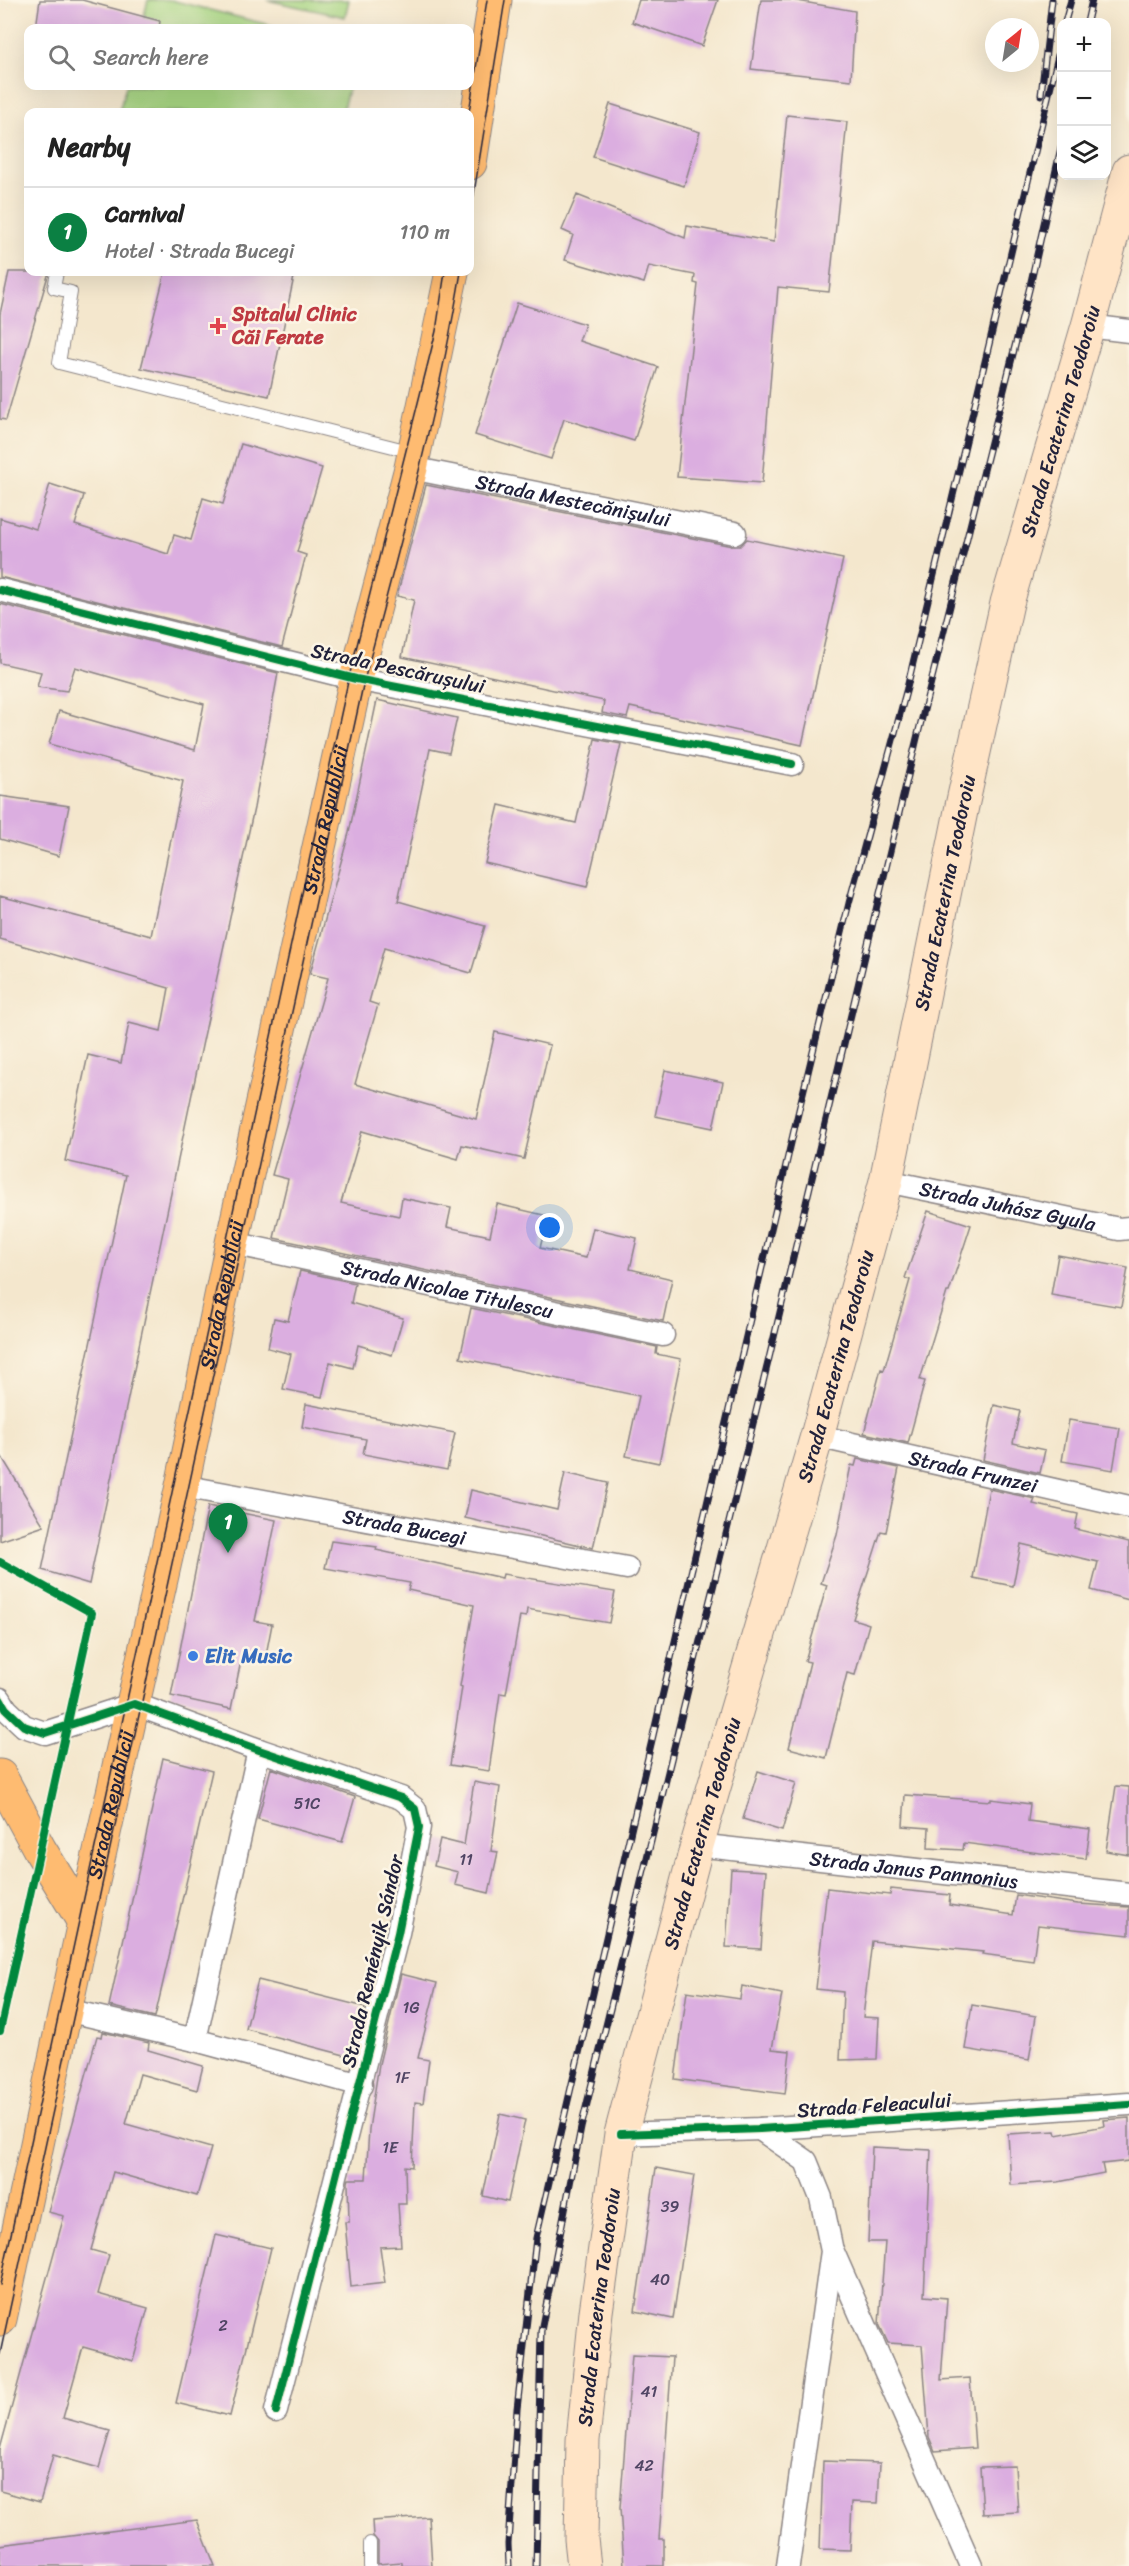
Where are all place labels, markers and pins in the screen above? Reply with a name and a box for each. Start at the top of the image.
place label: Spitalul Clinic Căi Ferate [231,297,358,355]
marker: Spitalul Clinic Căi Ferate [209,317,227,335]
pin: 1 [208,1504,248,1553]
place label: Elit Music [205,1639,293,1674]
marker: Elit Music [186,1649,200,1663]

